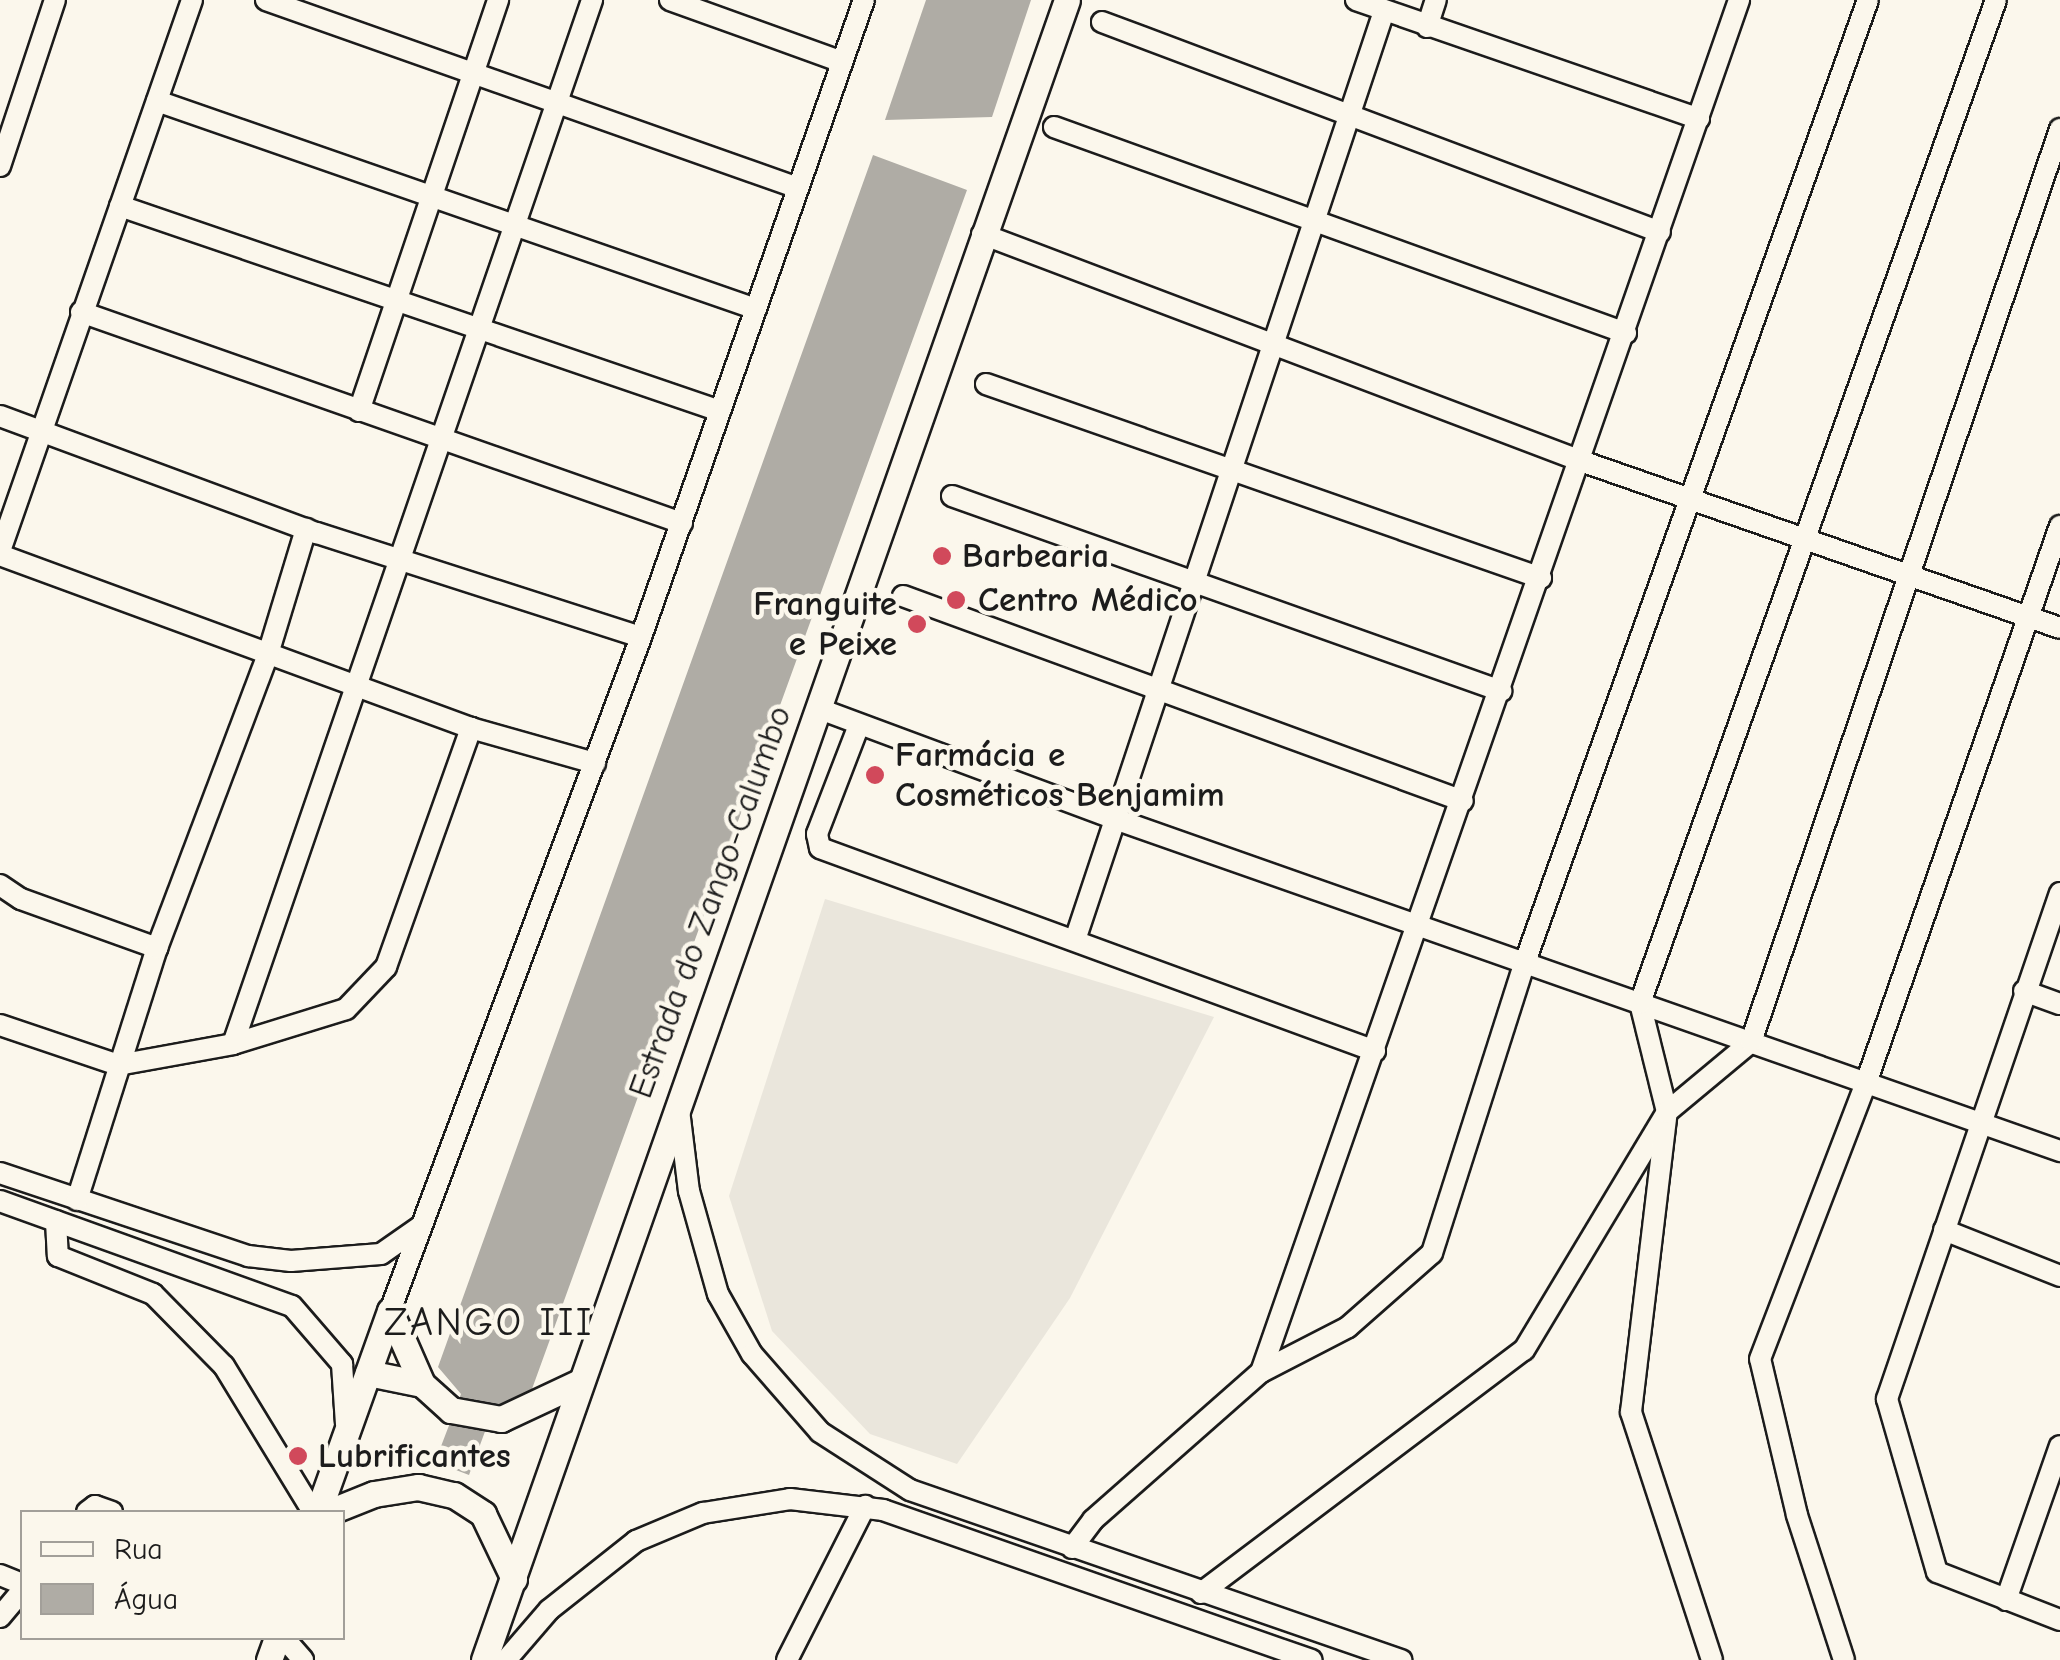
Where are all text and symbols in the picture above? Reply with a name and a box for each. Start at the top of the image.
place label: Barbearia [962,535,1109,577]
marker: Barbearia [931,545,953,567]
place label: Centro Médico [978,579,1198,621]
place label: Franguite e Peixe [753,583,897,665]
marker: Centro Médico [943,587,969,613]
marker: Franguite e Peixe [906,613,928,635]
street label: Estrada do Zango-Calumbo [619,700,801,1104]
place label: Farmácia e Cosméticos Benjamim [895,734,1225,816]
marker: Farmácia e Cosméticos Benjamim [864,764,886,786]
district label: ZANGO III [384,1298,594,1346]
place label: Lubrificantes [318,1435,511,1477]
marker: Lubrificantes [287,1445,309,1467]
legend [20,1510,345,1640]
text: Rua [114,1532,163,1567]
text: Água [114,1582,178,1617]

